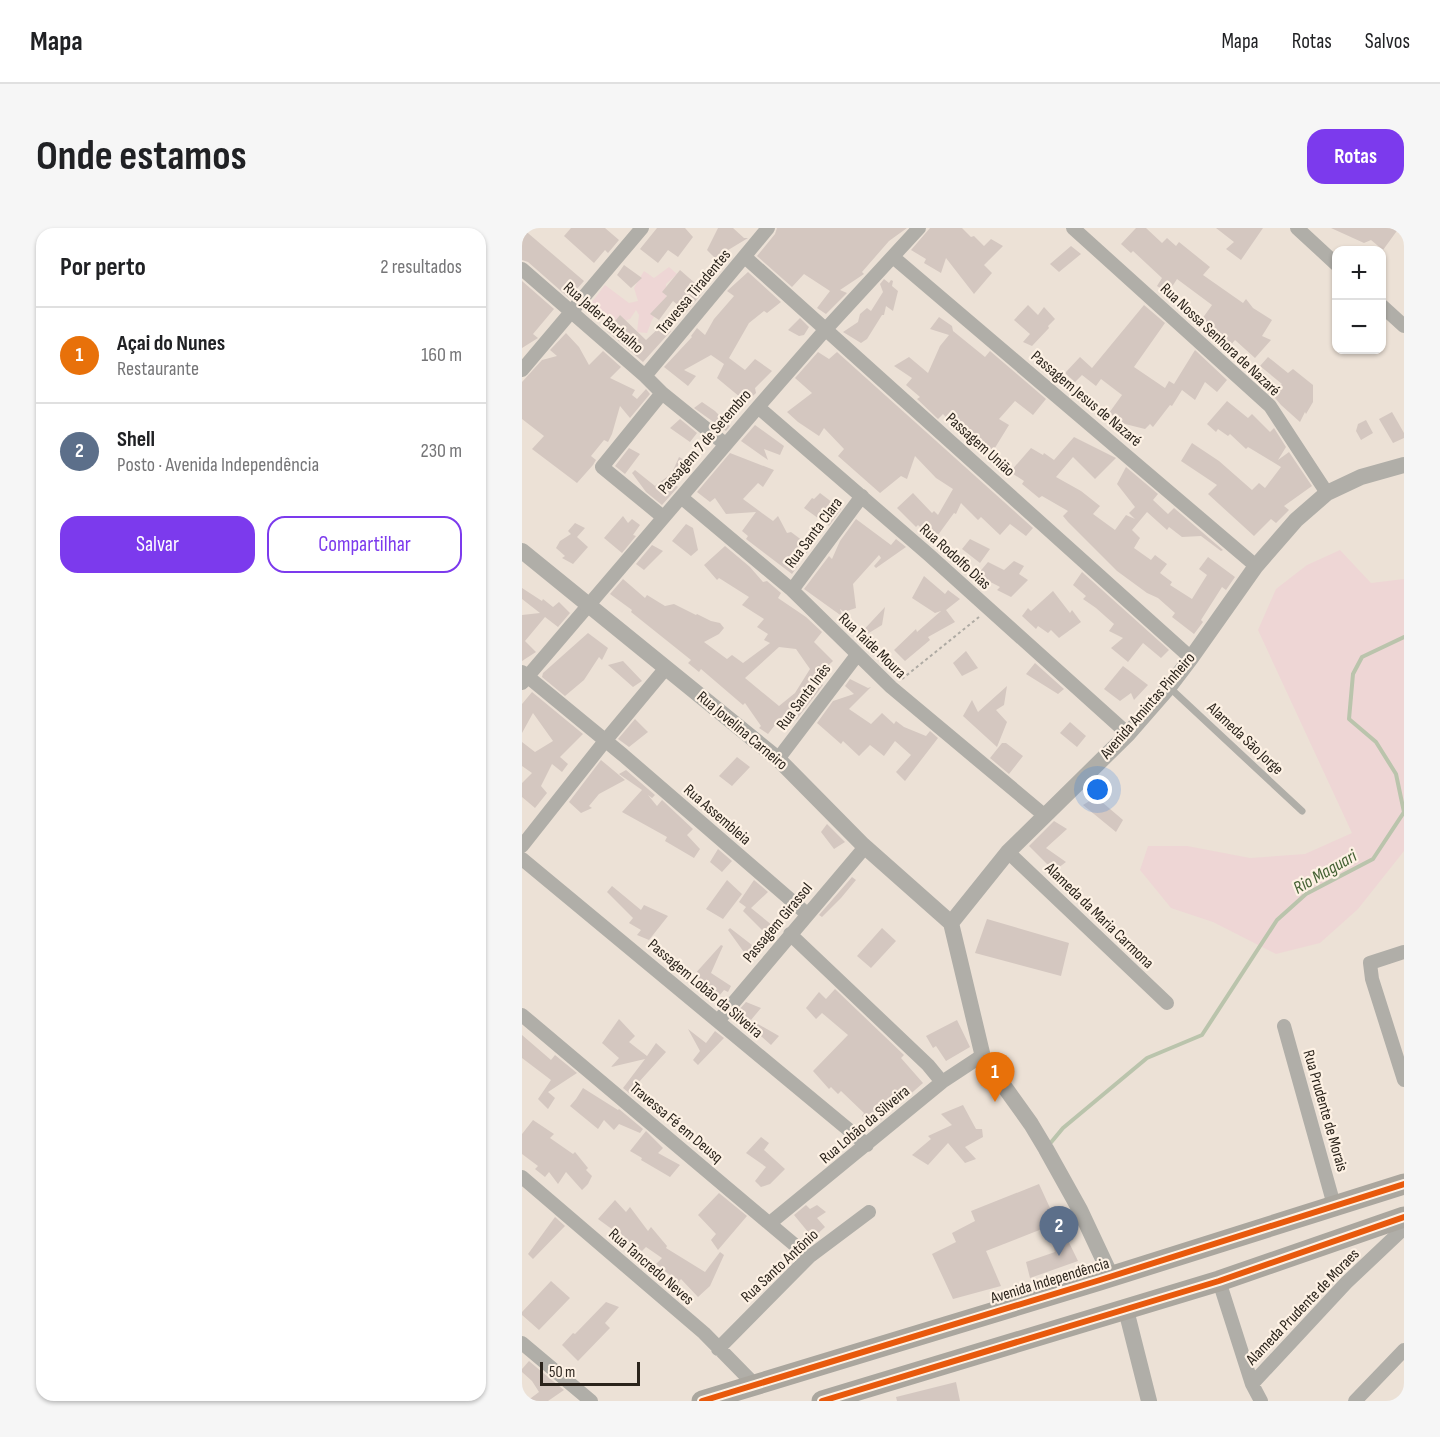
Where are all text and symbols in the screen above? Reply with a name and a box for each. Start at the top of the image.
text: Mapa [30,25,83,58]
text: Mapa [1221,29,1259,54]
text: Rotas [1292,29,1332,54]
text: Salvos [1365,29,1410,54]
button: Rotas [1307,129,1404,184]
text: Onde estamos [36,131,247,182]
street label: Travessa Tiradentes [653,245,735,338]
map controls [1332,246,1386,354]
button: + [1332,246,1386,300]
text: Por perto [60,252,146,283]
text: 2 resultados [380,255,462,279]
street label: Rua Jader Barbalho [559,278,647,358]
street label: Rua Nossa Senhora de Nazaré [1156,280,1284,400]
button: − [1332,300,1386,354]
text: Açai do Nunes [117,330,225,357]
text: 1 [76,343,83,367]
text: 160 m [421,343,462,367]
street label: Passagem Jesus de Nazaré [1027,347,1145,451]
text: Restaurante [117,357,199,381]
street label: Passagem 7 de Setembro [654,386,756,498]
street label: Passagem União [942,409,1018,481]
text: Shell [117,426,155,453]
text: 2 [75,439,84,463]
text: 230 m [420,439,462,463]
text: Posto · Avenida Independência [117,453,319,477]
street label: Rua Santa Clara [781,494,847,572]
button: Salvar [60,516,255,573]
button: Compartilhar [267,516,462,573]
street label: Rua Rodolfo Dias [916,520,995,594]
street label: Rua Taide Moura [834,609,910,683]
street label: Avenida Amintas Pinheiro [1096,649,1199,764]
street label: Rua Santa Inês [773,660,835,734]
street label: Rua Jovelina Carneiro [693,688,791,774]
street label: Alameda São Jorge [1202,698,1287,779]
your location [1083,775,1112,804]
street label: Rua Assembleia [679,781,755,849]
water label: Rio Maguari [1290,845,1361,898]
street label: Alameda da Maria Carmona [1040,859,1157,973]
street label: Passagem Girassol [739,879,817,967]
street label: Passagem Lobão da Silveira [644,935,766,1043]
street label: Rua Prudente de Morais [1299,1048,1352,1174]
pin: 1 [976,1052,1014,1102]
street label: Travessa Fé em Deusq [626,1079,726,1167]
street label: Rua Lobão da Silveira [816,1082,914,1168]
pin: 2 [1040,1206,1078,1256]
street label: Rua Tancredo Neves [604,1225,698,1309]
street label: Rua Santo Antônio [737,1225,823,1307]
street label: Alameda Prudente de Moraes [1242,1245,1364,1370]
street label: Avenida Independência [987,1254,1112,1308]
scale bar [540,1359,640,1386]
text: 50 m [549,1363,575,1382]

